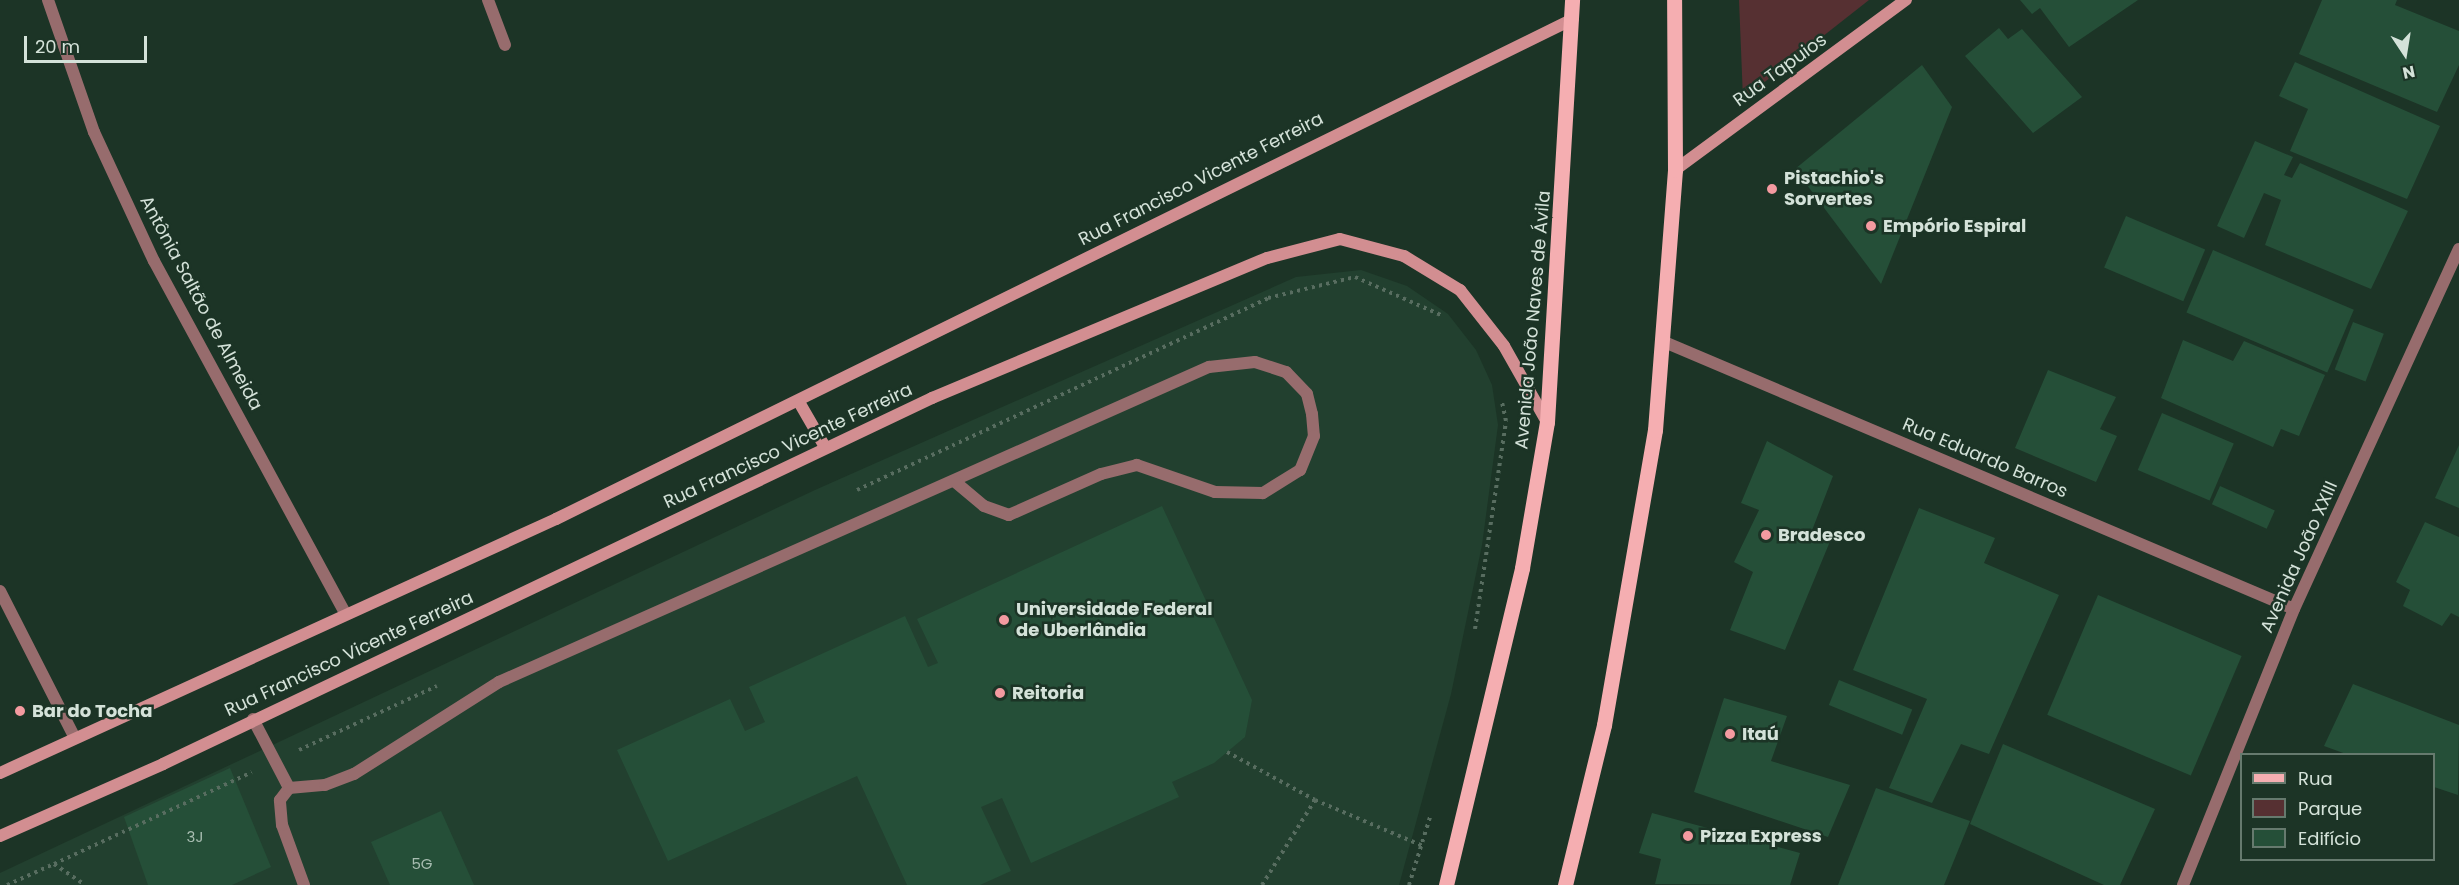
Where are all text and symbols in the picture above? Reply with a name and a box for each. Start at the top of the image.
scale bar [27,24,150,62]
north arrow [2375,24,2435,84]
street label: Rua Tapuios [1729,29,1831,111]
text: 20 m [35,34,80,59]
text: N [2401,60,2417,85]
street label: Rua Francisco Vicente Ferreira [1075,108,1327,250]
place label: Pistachio's Sorvertes [1784,168,1884,210]
marker: Pistachio's Sorvertes [1765,182,1779,196]
street label: Avenida João Naves de Ávila [1511,190,1555,450]
street label: Antônia Saltão de Almeida [135,192,267,414]
place label: Empório Espiral [1883,215,2026,237]
marker: Empório Espiral [1864,219,1878,233]
street label: Rua Francisco Vicente Ferreira [660,379,916,513]
street label: Rua Eduardo Barros [1899,413,2071,503]
street label: Avenida João XXIII [2256,478,2342,636]
place label: Bradesco [1778,524,1865,546]
marker: Bradesco [1759,528,1773,542]
street label: Rua Francisco Vicente Ferreira [221,587,477,721]
place label: Universidade Federal de Uberlândia [1016,599,1213,642]
marker: Universidade Federal de Uberlândia [997,613,1011,627]
place label: Reitoria [1012,682,1084,704]
marker: Reitoria [993,686,1007,700]
place label: Bar do Tocha [32,700,152,722]
marker: Bar do Tocha [13,704,27,718]
place label: Itaú [1742,723,1779,745]
marker: Itaú [1723,727,1737,741]
legend [2240,753,2435,861]
text: Rua [2298,766,2333,791]
text: Parque [2298,796,2362,821]
place label: Pizza Express [1700,825,1822,847]
text: Edifício [2298,826,2361,851]
house number: 3J [187,828,203,846]
marker: Pizza Express [1681,829,1695,843]
house number: 5G [411,855,433,873]

